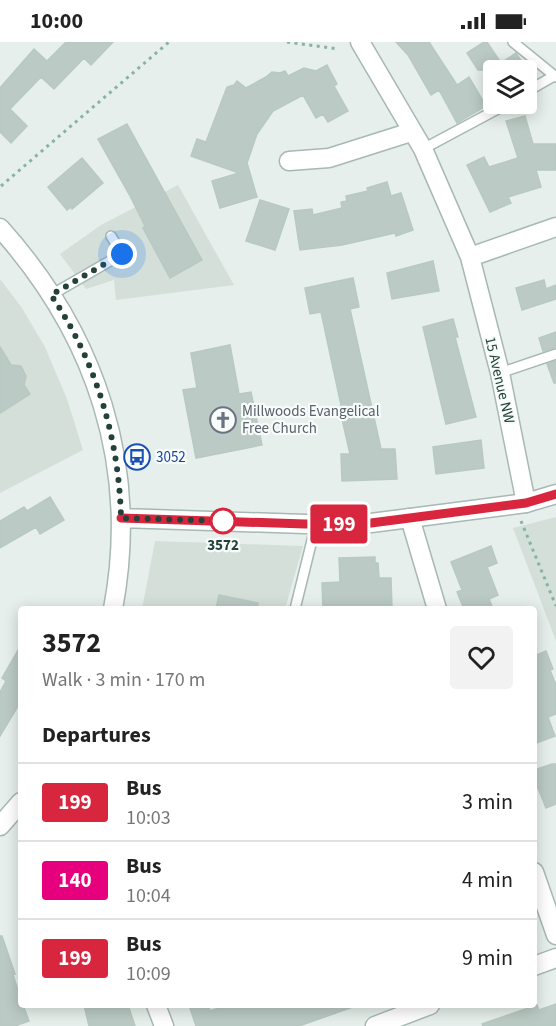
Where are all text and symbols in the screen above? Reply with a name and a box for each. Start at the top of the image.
text: 10:00 [30,5,83,37]
map controls [483,60,537,114]
button: layers [483,60,537,114]
your location [107,239,137,269]
street label: 15 Avenue NW [479,335,520,426]
place label: Millwoods Evangelical Free Church [242,401,380,439]
church icon: Millwoods Evangelical Free Church [208,405,238,435]
bus stop icon: 3052 [122,442,152,472]
place label: 3052 [156,447,186,468]
line badge: 199 [304,504,374,544]
marker: 3572 [210,508,236,534]
text: 199 [322,509,356,539]
place label: 3572 [207,535,239,556]
text: 3572 [42,623,101,663]
button: heart [450,626,513,689]
text: Walk · 3 min · 170 m [42,666,205,694]
text: Departures [42,719,151,751]
text: Bus [126,772,162,804]
text: 3 min [462,786,513,818]
text: 199 [58,787,92,817]
text: 10:03 [126,804,171,832]
text: Bus [126,850,162,882]
text: 4 min [462,864,513,896]
text: 140 [58,865,92,895]
text: 10:04 [126,882,171,910]
text: Bus [126,928,162,960]
text: 9 min [462,942,513,974]
text: 199 [58,943,92,973]
text: 10:09 [126,960,171,988]

